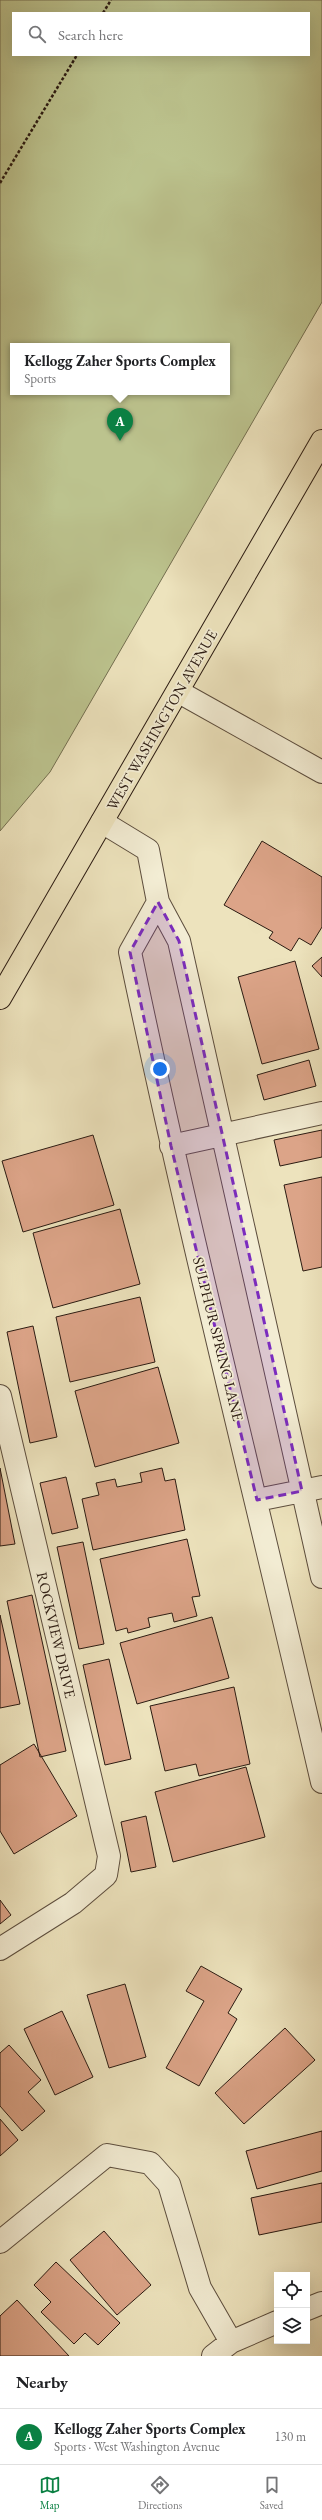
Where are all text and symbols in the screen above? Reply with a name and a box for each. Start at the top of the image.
search box [12,12,310,56]
icon: search [26,23,48,45]
text: Search here [58,25,123,44]
popup [10,343,230,395]
text: Kellogg Zaher Sports Complex [24,351,216,370]
text: Sports [24,370,56,387]
pin: A [107,408,133,441]
street label: WEST WASHINGTON AVENUE [102,625,221,814]
your location [150,1059,170,1079]
street label: SULPHUR SPRING LANE [189,1255,248,1423]
street label: ROCKVIEW DRIVE [33,1570,80,1700]
map controls [274,2272,310,2344]
button: locate [274,2272,310,2308]
button: layers [274,2308,310,2344]
text: Nearby [16,2371,68,2393]
text: Kellogg Zaher Sports Complex [54,2419,246,2438]
text: A [24,2428,34,2445]
text: 130 m [275,2428,306,2445]
text: Sports · West Washington Avenue [54,2438,220,2455]
tab: Map [39,2474,61,2512]
tab: Directions [138,2474,182,2512]
tab: Saved [260,2474,283,2512]

